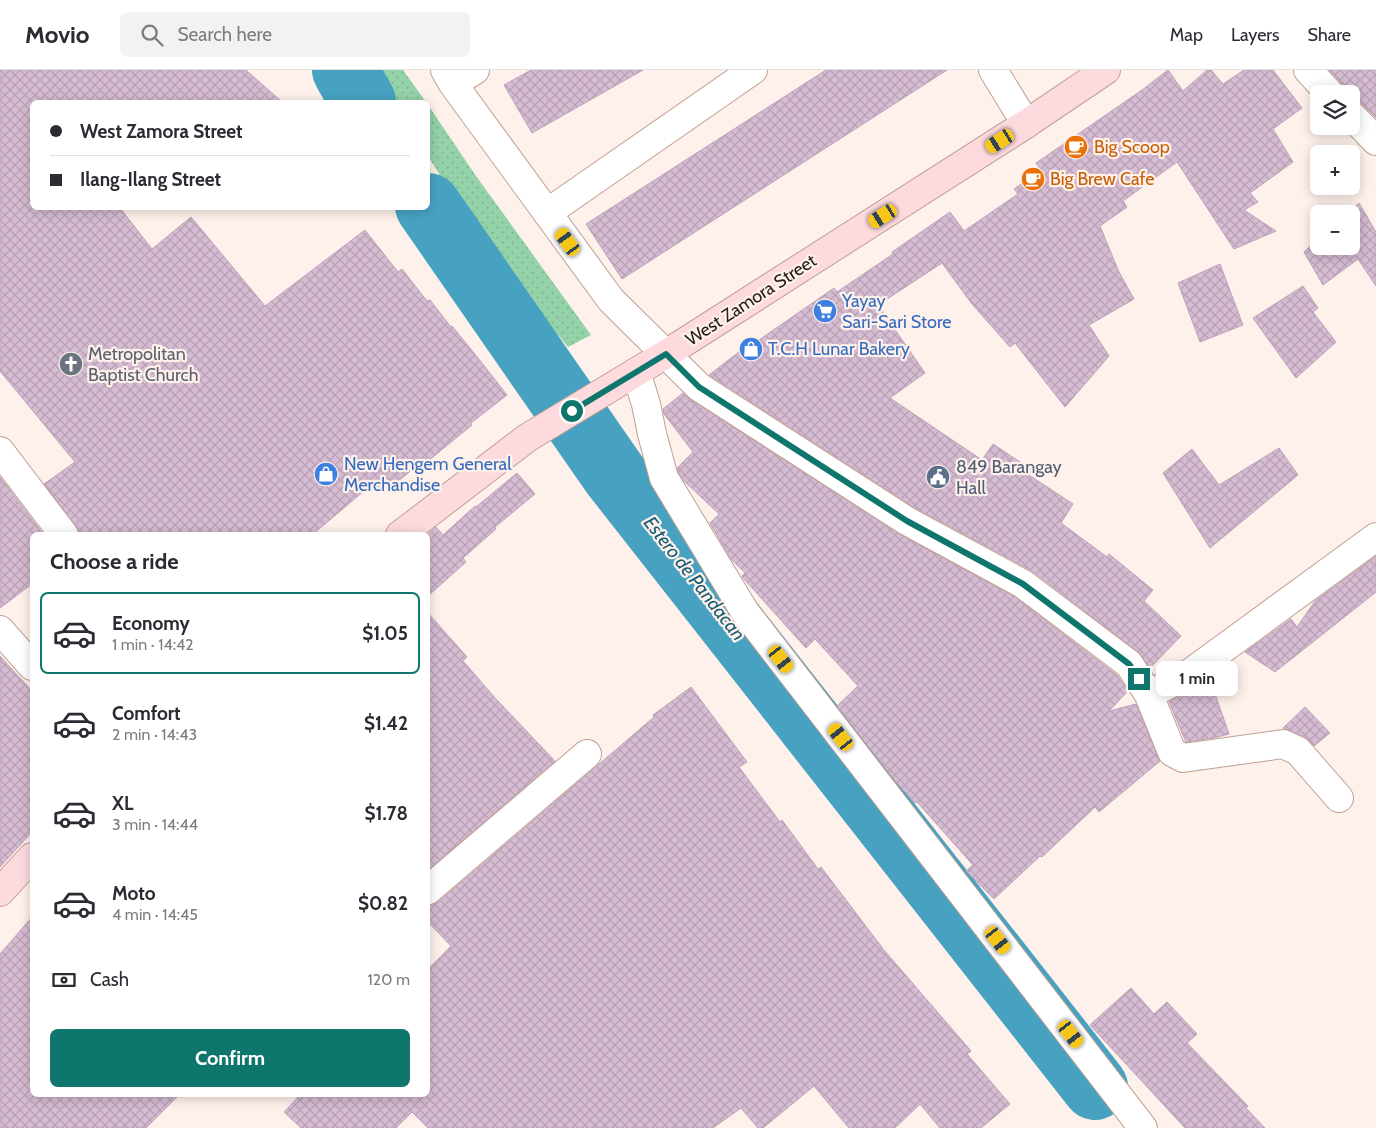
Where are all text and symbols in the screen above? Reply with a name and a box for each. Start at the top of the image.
search box [120,12,470,57]
text: Movio [25,20,90,49]
icon: search [138,21,166,49]
text: Search here [178,23,272,46]
text: Map [1170,24,1203,46]
text: Layers [1231,24,1280,46]
text: Share [1308,24,1351,46]
map controls [1310,85,1360,255]
button: layers [1310,85,1360,135]
text: West Zamora Street [80,120,243,143]
car [983,127,1016,155]
cafe icon: Big Scoop [1063,134,1089,160]
place label: Big Scoop [1094,136,1170,158]
button: + [1310,145,1360,195]
cafe icon: Big Brew Cafe [1020,166,1046,192]
text: Ilang-Ilang Street [80,168,221,191]
place label: Big Brew Cafe [1050,168,1155,190]
car [866,202,899,230]
button: − [1310,205,1360,255]
car [553,225,582,259]
street label: West Zamora Street [681,249,821,351]
place label: Yayay Sari-Sari Store [841,290,952,333]
supermarket icon: Yayay Sari-Sari Store [812,298,838,324]
shop icon: T.C.H Lunar Bakery [738,336,764,362]
place label: T.C.H Lunar Bakery [768,338,910,360]
place label: Metropolitan Baptist Church [88,343,198,386]
church icon: Metropolitan Baptist Church [58,351,84,377]
route start [561,400,583,422]
place label: New Hengem General Merchandise [344,453,512,496]
place label: 849 Barangay Hall [956,456,1062,499]
shop icon: New Hengem General Merchandise [313,461,339,487]
public building icon: 849 Barangay Hall [925,464,951,490]
water label: Estero de Pandacan [639,512,750,645]
text: Choose a ride [50,548,179,575]
icon: car [52,611,97,656]
text: Economy [112,612,190,635]
text: $1.05 [362,622,408,645]
text: 1 min · 14:42 [112,635,194,654]
car [765,643,796,675]
callout: 1 min [1156,662,1239,696]
route end [1128,668,1150,690]
text: 1 min [1179,669,1215,688]
icon: car [52,701,97,746]
text: Comfort [112,702,181,725]
text: $1.42 [364,712,408,735]
car [825,721,856,753]
text: 2 min · 14:43 [112,725,197,744]
icon: car [52,791,97,836]
text: XL [112,792,133,815]
text: $1.78 [365,802,408,825]
text: 3 min · 14:44 [112,815,198,834]
icon: car [52,881,97,926]
text: Moto [112,882,156,905]
text: $0.82 [358,892,408,915]
text: 4 min · 14:45 [112,905,198,924]
car [982,924,1013,956]
icon: cash [50,966,78,994]
text: Cash [90,968,129,991]
text: 120 m [368,970,410,989]
car [1055,1018,1086,1050]
button: Confirm [50,1029,410,1087]

